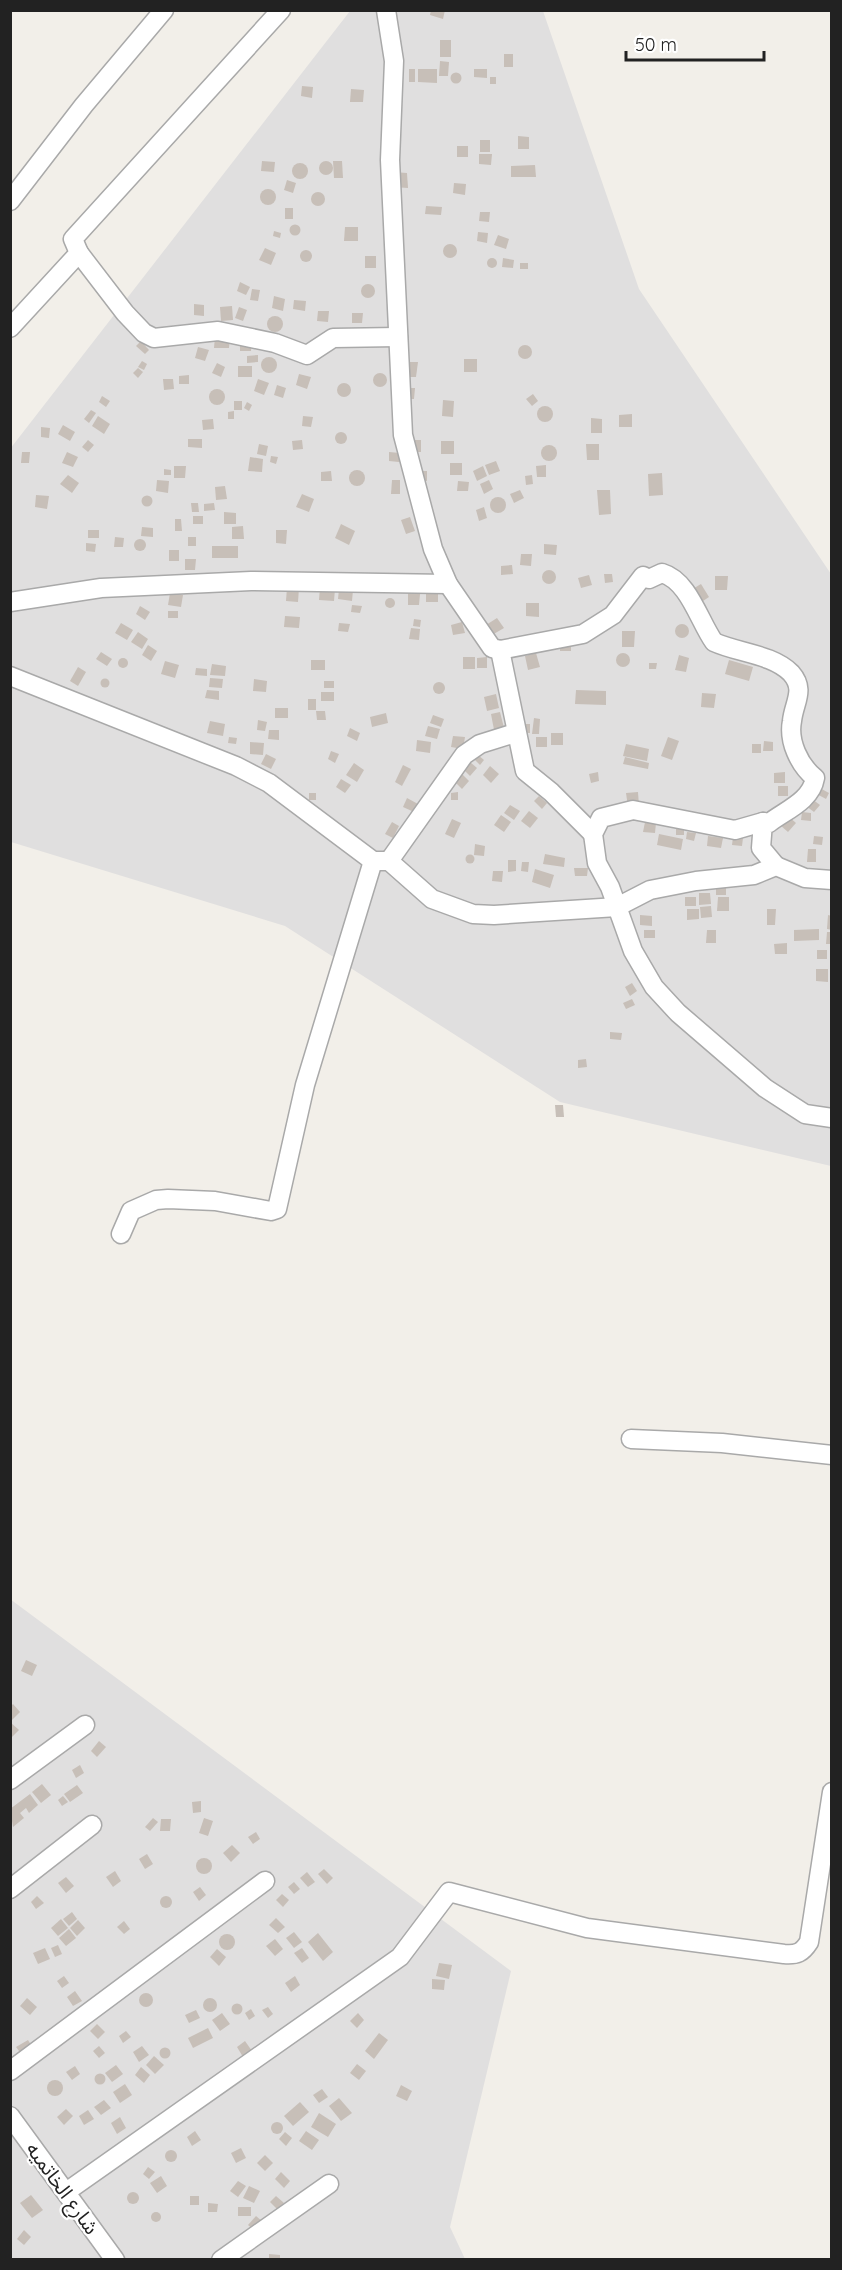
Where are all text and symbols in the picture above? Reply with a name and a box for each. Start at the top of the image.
scale bar [626,24,764,62]
text: 50 m [635,33,677,56]
street label: شارع الخاتميه [19,2137,105,2241]

